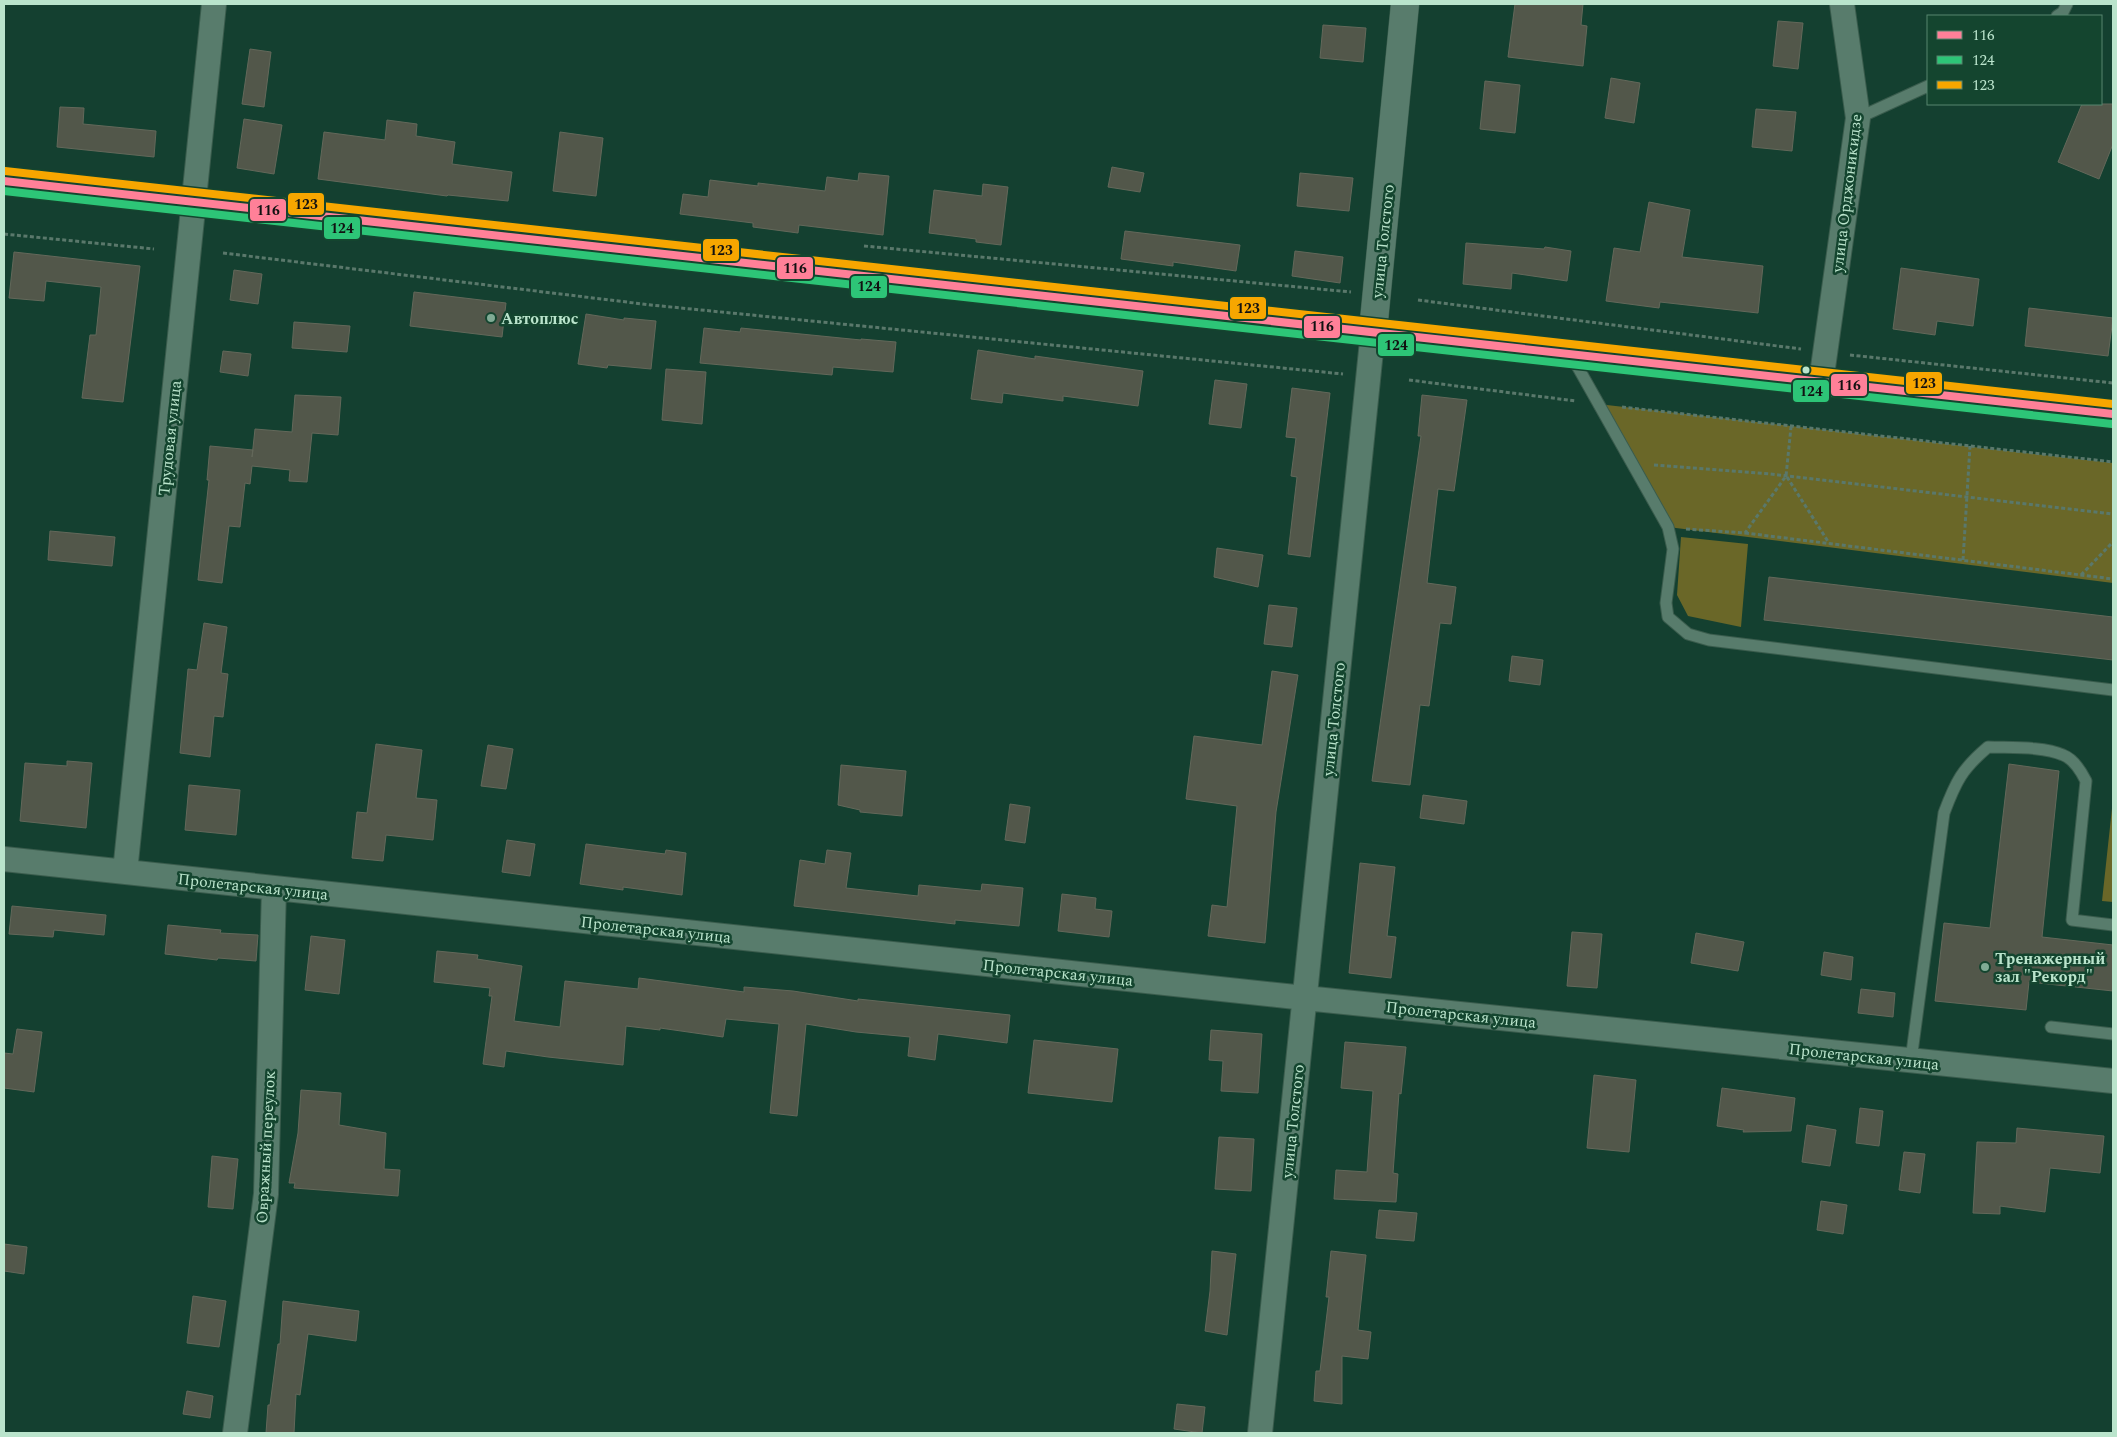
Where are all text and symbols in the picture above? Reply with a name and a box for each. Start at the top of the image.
legend [1927,15,2102,105]
text: 116 [1972,24,1995,47]
text: 124 [1972,49,1995,72]
text: 123 [1972,74,1995,97]
street label: улица Орджоникидзе [1825,112,1869,275]
street label: улица Толстого [1365,183,1401,300]
line badge: 123 [287,192,325,216]
text: 123 [294,194,318,215]
line badge: 116 [249,198,287,222]
text: 116 [256,200,280,221]
line badge: 124 [323,216,361,240]
text: 124 [330,218,354,239]
line badge: 123 [702,238,740,262]
text: 123 [709,240,733,261]
line badge: 116 [776,256,814,280]
text: 116 [783,258,807,279]
line badge: 124 [850,275,888,299]
text: 124 [857,276,881,297]
line badge: 123 [1229,296,1267,320]
text: 123 [1236,298,1260,319]
place label: Автоплюс [501,307,579,331]
marker: Автоплюс [485,312,497,324]
line badge: 116 [1303,315,1341,339]
text: 116 [1310,316,1334,337]
line badge: 124 [1377,333,1415,357]
text: 124 [1384,335,1408,356]
unlabelled marker [1801,365,1811,375]
line badge: 123 [1905,371,1943,395]
line badge: 116 [1830,373,1868,397]
text: 123 [1912,373,1936,394]
text: 116 [1837,375,1861,396]
street label: Трудовая улица [152,379,188,497]
line badge: 124 [1792,379,1830,403]
text: 124 [1799,381,1823,402]
street label: улица Толстого [1316,661,1352,778]
street label: Пролетарская улица [176,867,330,907]
street label: Пролетарская улица [579,910,733,950]
place label: Тренажерный зал "Рекорд" [1995,947,2105,989]
street label: Пролетарская улица [981,953,1135,993]
marker: Тренажерный зал "Рекорд" [1979,961,1991,973]
street label: Пролетарская улица [1384,995,1538,1035]
street label: Пролетарская улица [1787,1037,1941,1077]
street label: улица Толстого [1275,1063,1311,1180]
street label: Овражный переулок [250,1070,282,1224]

